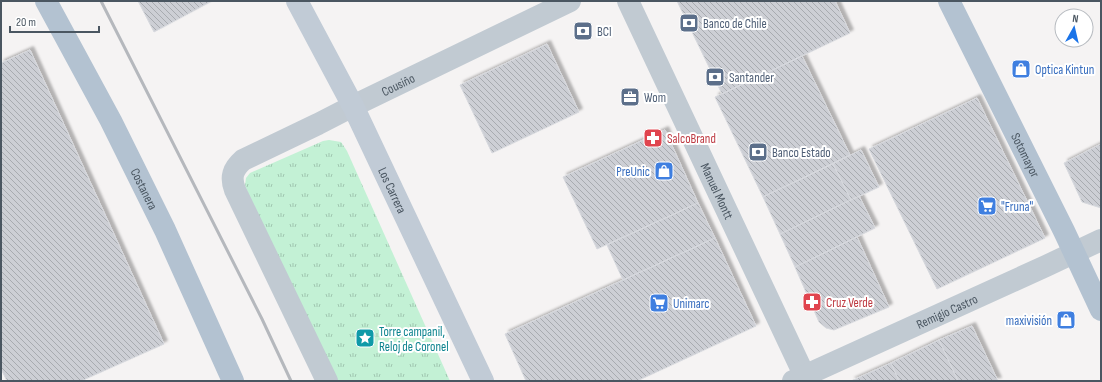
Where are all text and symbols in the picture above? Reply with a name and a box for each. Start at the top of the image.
scale bar [10,8,99,34]
north arrow [1054,8,1094,48]
bank icon: Banco de Chile [678,12,700,34]
text: N [1072,12,1079,25]
text: 20 m [16,15,36,30]
place label: Banco de Chile [703,16,767,32]
bank icon: BCI [572,20,594,42]
place label: BCI [597,24,612,40]
shop icon: Optica Kintun [1010,58,1032,80]
place label: Optica Kintun [1035,62,1094,78]
bank icon: Santander [704,66,726,88]
street label: Cousiño [379,70,418,100]
place label: Santander [729,70,774,86]
office icon: Wom [619,86,641,108]
place label: Wom [644,90,666,106]
pharmacy icon: SalcoBrand [642,127,664,149]
street label: Sotomayor [1007,130,1043,180]
place label: SalcoBrand [667,131,716,147]
bank icon: Banco Estado [747,141,769,163]
place label: Banco Estado [772,145,831,161]
shop icon: PreUnic [653,160,675,182]
street label: Manuel Montt [697,161,737,222]
place label: PreUnic [616,164,650,180]
street label: Los Carrera [374,165,410,216]
street label: Costanera [127,166,161,213]
supermarket icon: "Fruna" [976,195,998,217]
place label: "Fruna" [1001,199,1033,215]
pharmacy icon: Cruz Verde [801,291,823,313]
street label: Remigio Castro [914,291,980,333]
supermarket icon: Unimarc [648,292,670,314]
place label: Cruz Verde [826,295,873,311]
place label: Unimarc [673,296,710,312]
shop icon: maxivisión [1055,309,1077,331]
place label: maxivisión [1006,313,1052,329]
place label: Torre campanil, Reloj de Coronel [379,324,449,355]
place icon: Torre campanil, Reloj de Coronel [354,327,376,349]

